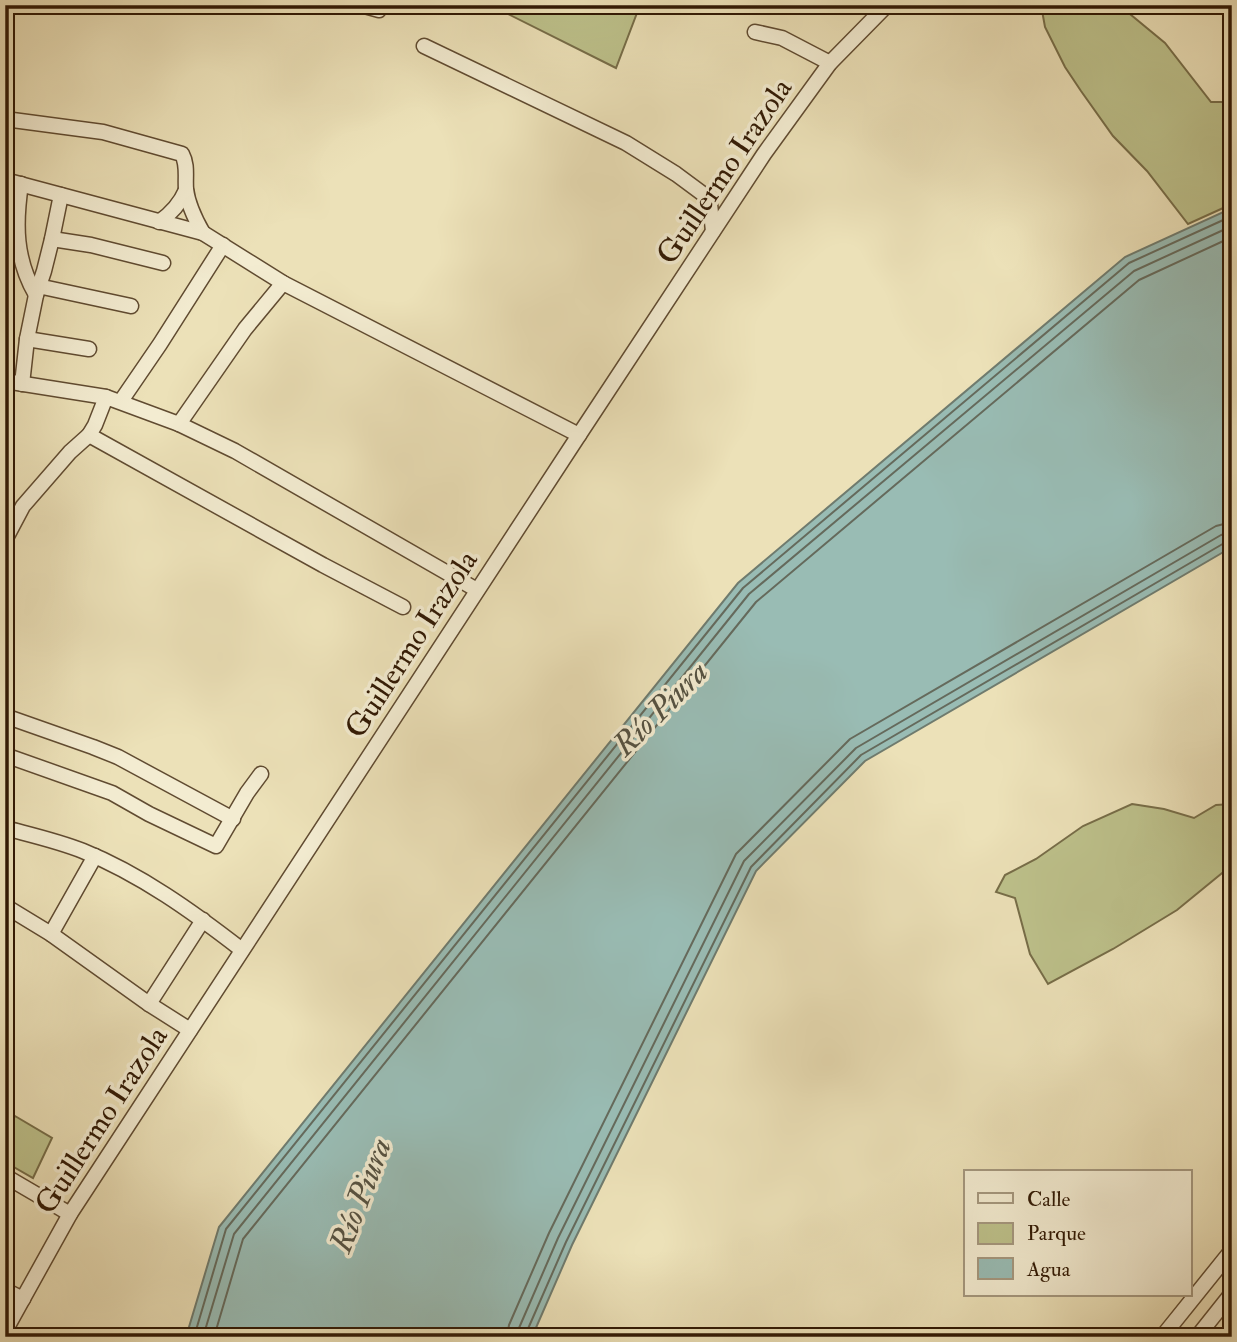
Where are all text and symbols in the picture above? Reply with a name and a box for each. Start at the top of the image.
street label: Guillermo Irazola [649,71,801,271]
street label: Guillermo Irazola [337,543,486,745]
water label: Río Piura [604,653,717,766]
street label: Guillermo Irazola [27,1019,176,1221]
water label: Río Piura [321,1133,401,1259]
legend [964,1170,1192,1296]
text: Calle [1027,1186,1071,1213]
text: Parque [1027,1220,1086,1247]
text: Agua [1026,1256,1071,1283]

